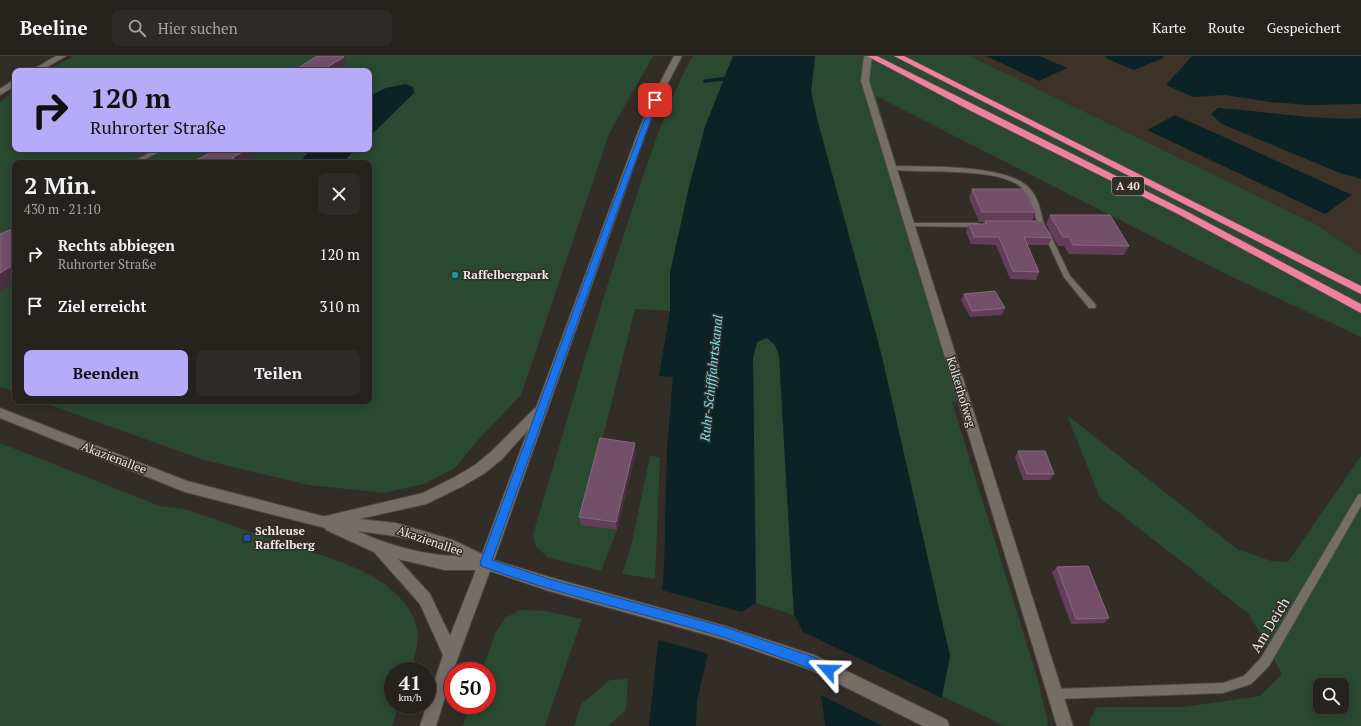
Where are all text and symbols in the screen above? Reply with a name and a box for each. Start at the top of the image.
search box [112,10,392,46]
text: Beeline [20,15,88,40]
icon: search [126,17,148,39]
text: Hier suchen [158,18,238,38]
text: Karte [1152,18,1186,37]
text: Route [1208,18,1245,37]
text: Gespeichert [1267,18,1341,37]
text: 120 m [90,79,171,116]
pin [638,83,672,117]
icon: right [24,84,76,136]
icon: arrive [644,89,666,111]
text: Ruhrorter Straße [90,115,226,139]
text: 2 Min. [24,169,97,201]
button: close [318,173,360,215]
road number: A 40 [1112,177,1144,195]
text: 430 m · 21:10 [24,200,101,218]
text: Rechts abbiegen [58,235,175,255]
icon: right [24,243,46,265]
text: 120 m [319,244,360,264]
text: Ruhrorter Straße [58,255,156,273]
place label: Raffelbergpark [463,267,549,282]
marker: Raffelbergpark [450,270,460,280]
icon: arrive [24,295,46,317]
text: Ziel erreicht [58,296,146,316]
text: 310 m [319,296,360,316]
water label: Ruhr-Schifffahrtskanal [695,313,727,443]
button: Beenden [24,350,188,396]
button: Teilen [196,350,360,396]
street label: Kolkerhofweg [944,355,979,430]
street label: Akazienallee [80,438,149,477]
street label: Akazienallee [395,522,465,559]
place label: Schleuse Raffelberg [255,523,315,552]
marker: Schleuse Raffelberg [242,533,252,543]
street label: Am Deich [1246,594,1293,656]
position arrow [807,649,849,691]
speed limit sign: 50 [444,662,496,714]
text: 41 [399,669,421,696]
map controls [1313,678,1349,714]
button: search [1313,678,1349,714]
text: km/h [398,691,422,704]

